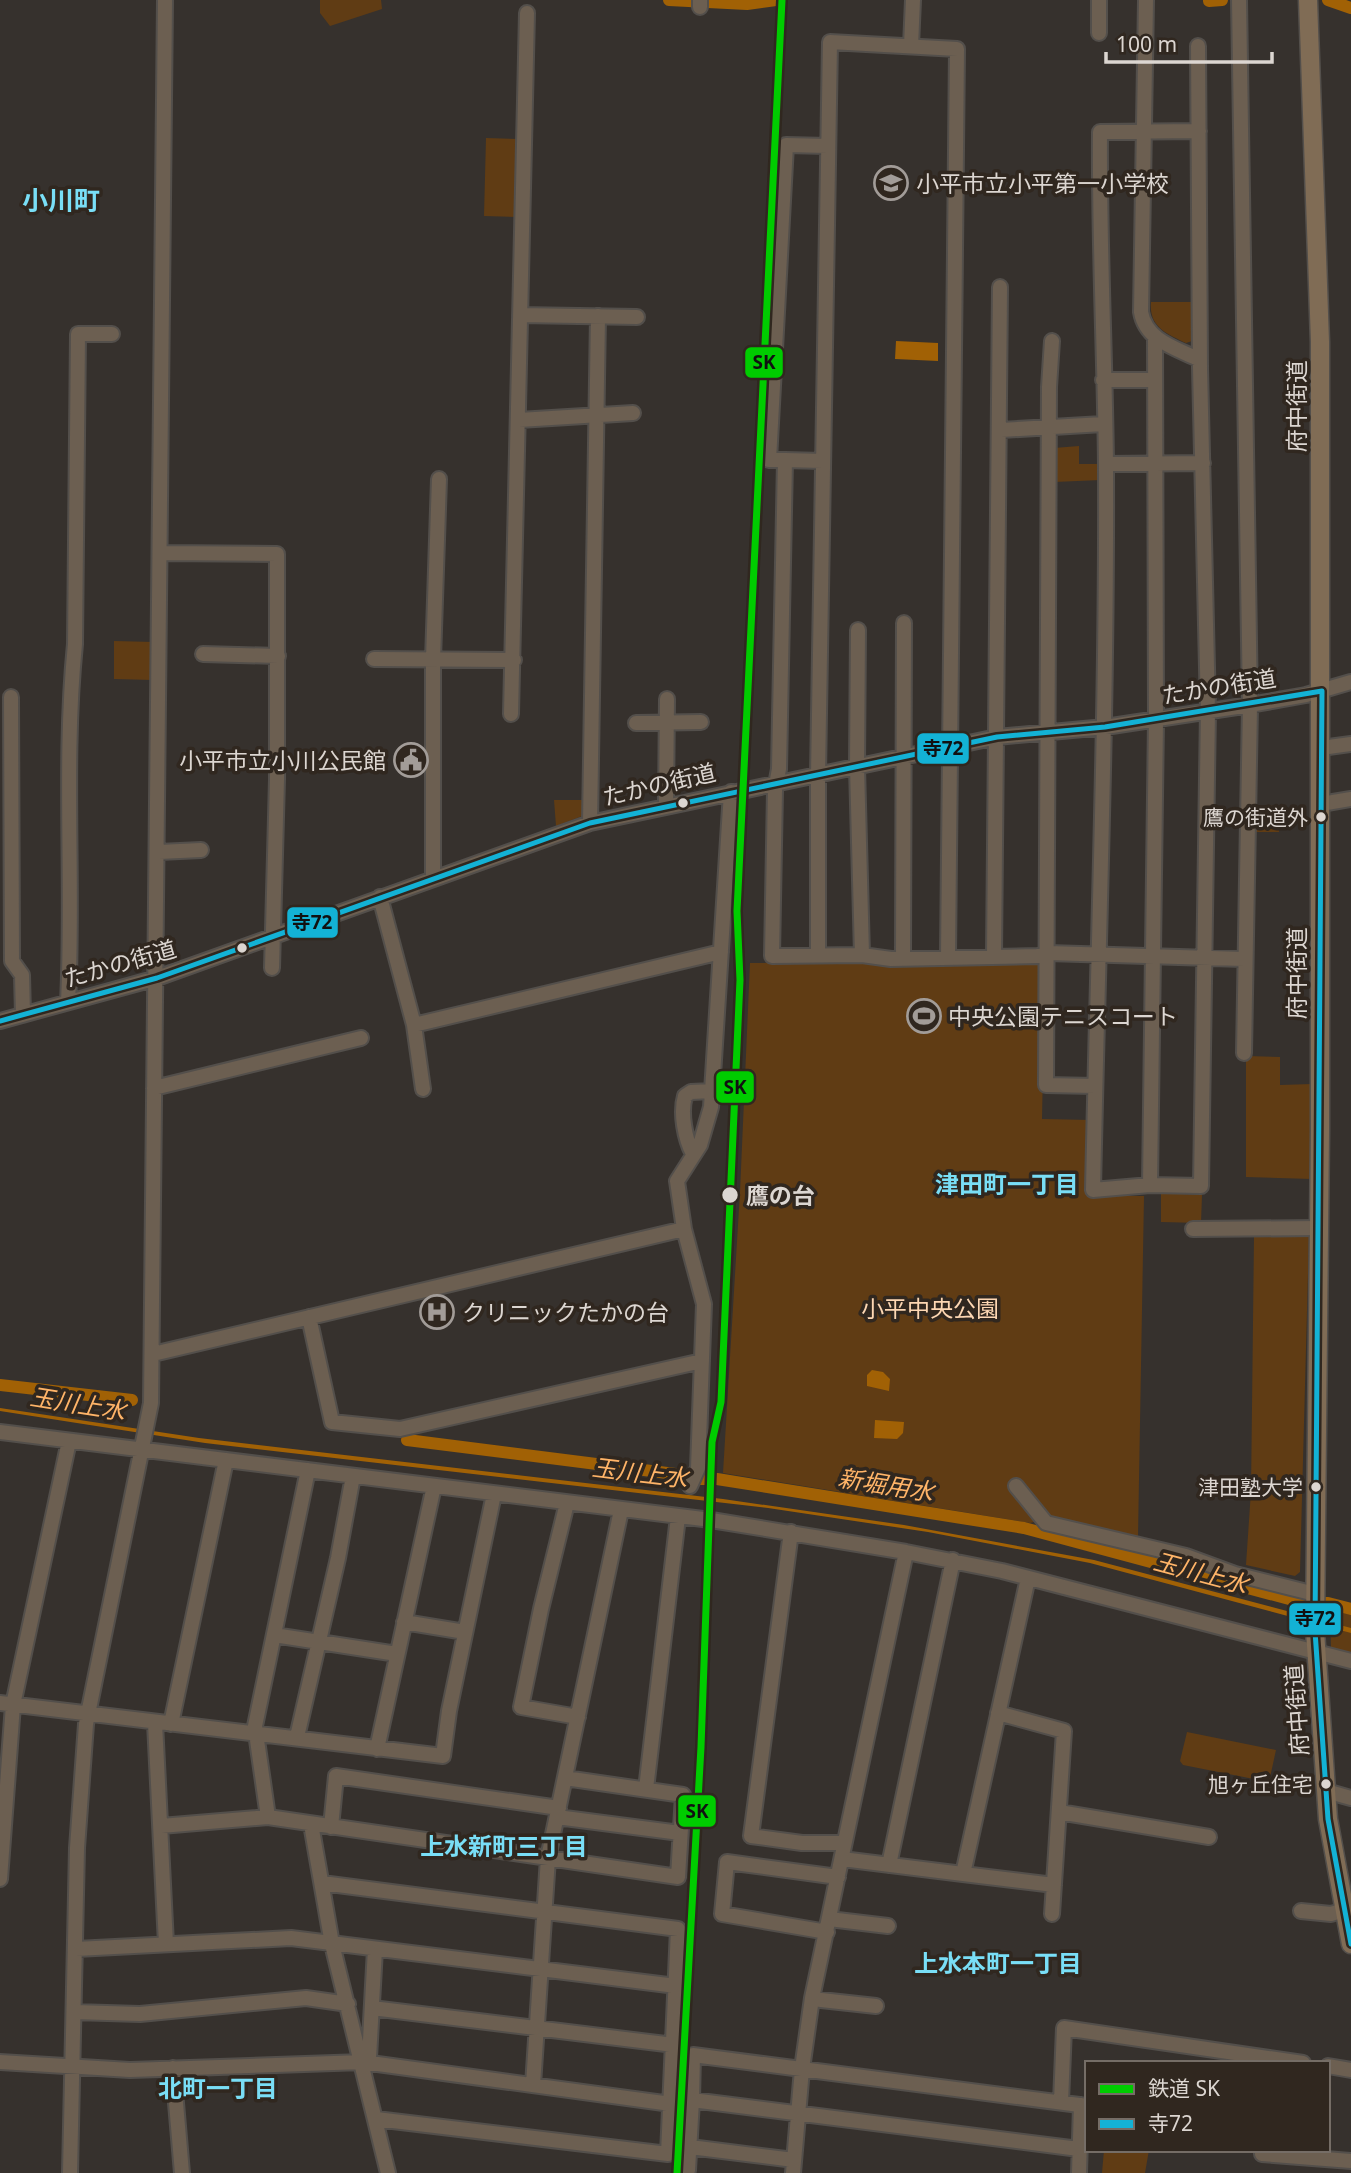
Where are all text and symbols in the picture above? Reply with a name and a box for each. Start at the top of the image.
scale bar [1106,21,1272,65]
text: 100 m [1116,30,1177,58]
school or university icon: 小平市立小平第一小学校 [872,164,910,202]
place label: 小平市立小平第一小学校 [916,167,1169,199]
district label: 小川町 [22,182,100,218]
line badge: SK [744,346,784,379]
text: SK [752,349,776,375]
street label: 府中街道 [1280,360,1312,452]
street label: たかの街道 [1160,661,1278,711]
line badge: 寺72 [916,732,970,765]
text: 寺72 [923,735,963,761]
public building icon: 小平市立小川公民館 [392,741,430,779]
place label: 小平市立小川公民館 [179,744,386,776]
street label: たかの街道 [599,755,719,813]
unlabelled marker [676,796,690,810]
place label: 鷹の街道外 [1203,803,1308,831]
marker: 鷹の街道外 [1314,810,1328,824]
line badge: 寺72 [286,906,339,939]
text: 寺72 [292,909,332,935]
street label: 府中街道 [1280,927,1312,1019]
street label: たかの街道 [60,932,180,994]
unlabelled marker [235,941,249,955]
sports icon: 中央公園テニスコート [905,997,943,1035]
place label: 中央公園テニスコート [948,1000,1178,1032]
line badge: SK [715,1070,755,1104]
text: SK [723,1074,747,1100]
district label: 津田町一丁目 [935,1167,1079,1200]
place label: 鷹の台 [746,1179,815,1211]
marker: 鷹の台 [720,1185,740,1205]
park label: 小平中央公園 [861,1292,999,1324]
hospital icon: クリニックたかの台 [418,1293,456,1331]
place label: クリニックたかの台 [462,1296,669,1328]
water label: 玉川上水 [28,1379,131,1427]
water label: 玉川上水 [590,1450,693,1495]
water label: 新堀用水 [836,1460,939,1508]
place label: 津田塾大学 [1198,1473,1303,1501]
marker: 津田塾大学 [1309,1480,1323,1494]
water label: 玉川上水 [1150,1544,1255,1601]
line badge: 寺72 [1288,1602,1342,1636]
text: 寺72 [1295,1605,1335,1631]
street label: 府中街道 [1277,1663,1315,1757]
place label: 旭ヶ丘住宅 [1208,1770,1313,1798]
marker: 旭ヶ丘住宅 [1319,1777,1333,1791]
line badge: SK [677,1794,717,1828]
text: SK [685,1798,709,1824]
district label: 上水新町三丁目 [420,1829,588,1862]
district label: 上水本町一丁目 [914,1946,1082,1979]
legend [1085,2061,1330,2152]
district label: 北町一丁目 [158,2071,278,2104]
text: 鉄道 SK [1148,2074,1220,2102]
text: 寺72 [1148,2109,1193,2137]

